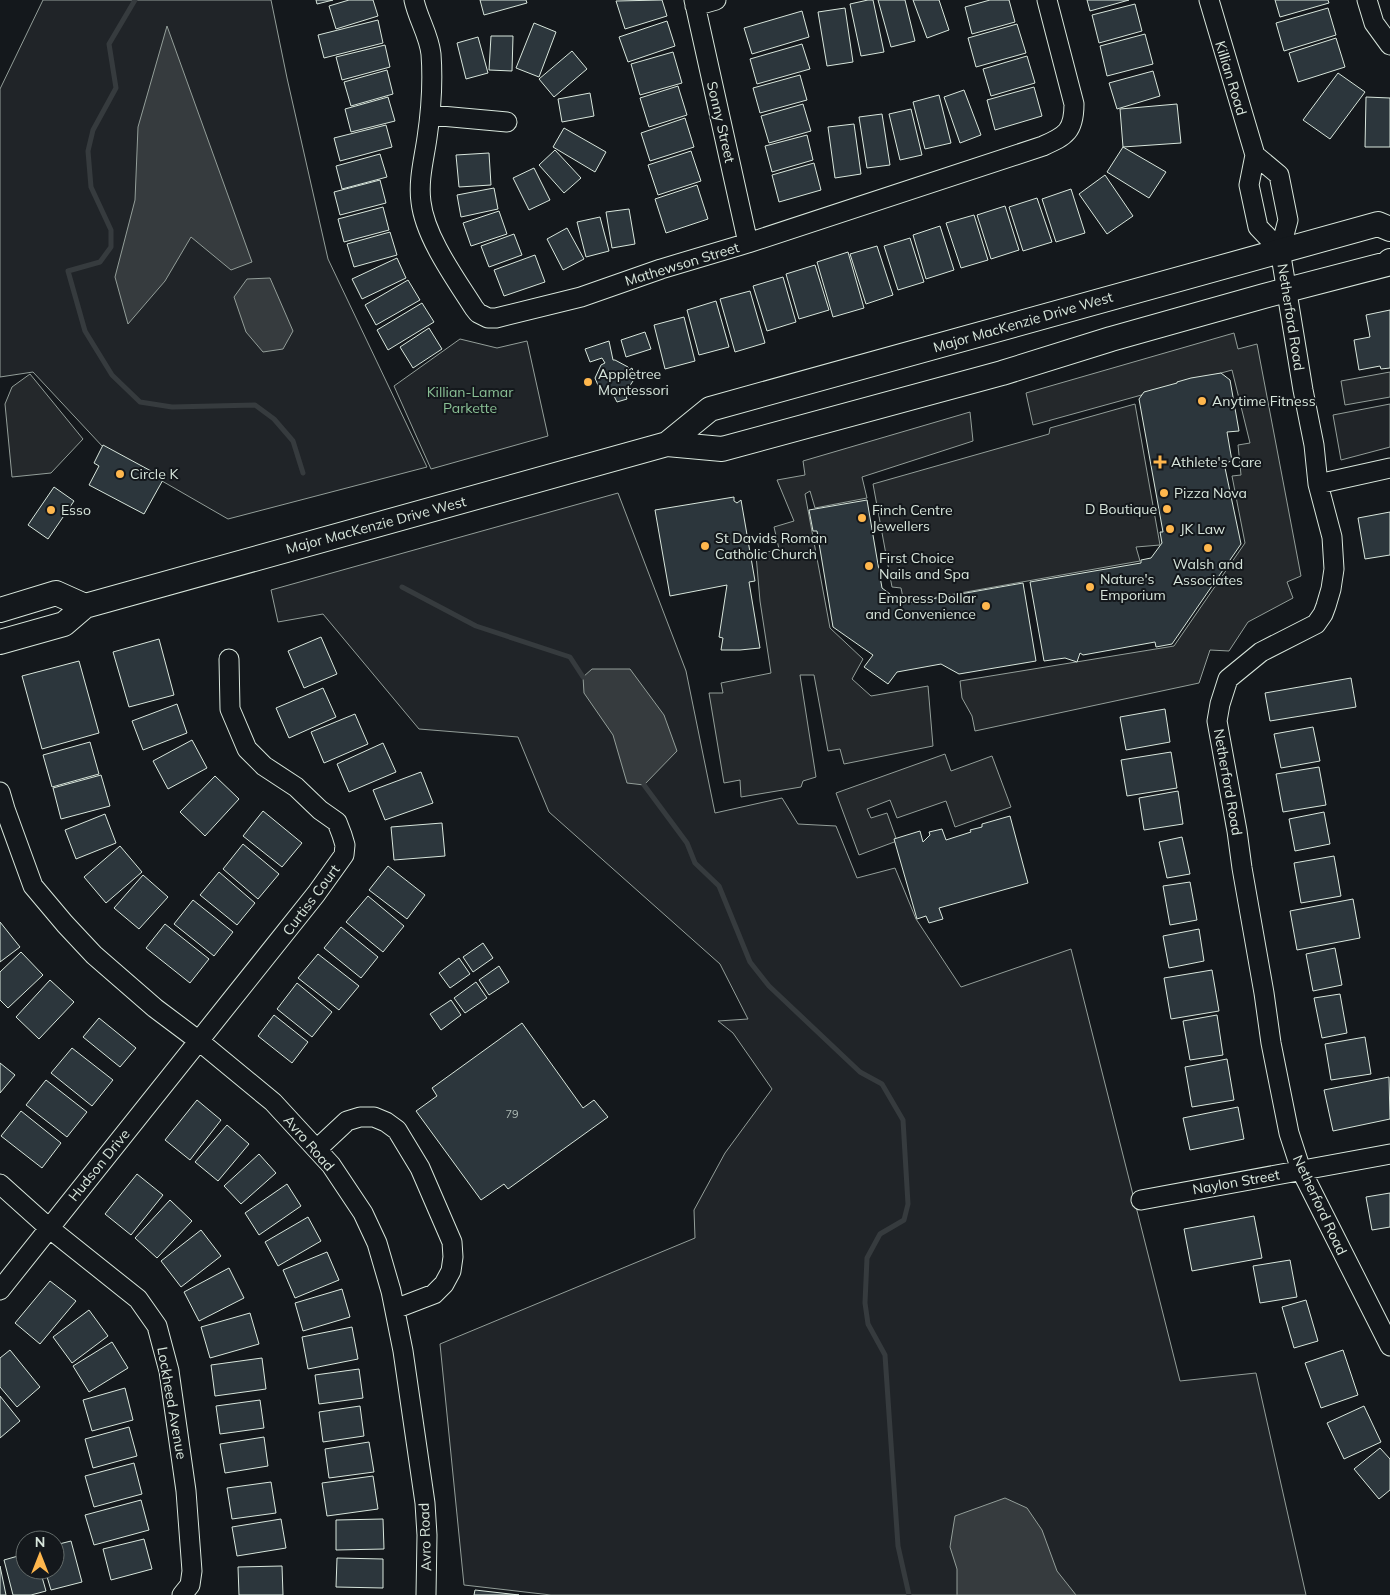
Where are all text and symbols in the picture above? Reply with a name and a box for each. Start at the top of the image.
street label: Killian Road [1211,39,1251,117]
street label: Sonny Street [703,80,739,164]
street label: Mathewson Street [623,238,741,290]
street label: Netherford Road [1274,262,1308,372]
street label: Major MacKenzie Drive West [931,288,1115,356]
place label: Appletree Montessori [598,365,669,399]
marker: Appletree Montessori [582,376,594,388]
park label: Killian-Lamar Parkette [427,383,514,417]
place label: Anytime Fitness [1212,392,1316,410]
marker: Anytime Fitness [1196,395,1208,407]
place label: Athlete's Care [1171,453,1262,471]
marker: Athlete's Care [1153,455,1167,469]
place label: Circle K [130,465,179,483]
marker: Circle K [114,468,126,480]
place label: Pizza Nova [1174,484,1247,502]
marker: Pizza Nova [1158,487,1170,499]
street label: Major MacKenzie Drive West [284,492,468,558]
place label: D Boutique [1085,500,1157,518]
place label: Esso [61,501,91,519]
place label: Finch Centre Jewellers [872,501,953,535]
marker: D Boutique [1161,503,1173,515]
marker: Esso [45,504,57,516]
marker: Finch Centre Jewellers [856,512,868,524]
place label: JK Law [1180,520,1225,538]
marker: JK Law [1164,523,1176,535]
place label: St Davids Roman Catholic Church [715,529,827,563]
marker: St Davids Roman Catholic Church [699,540,711,552]
marker: Walsh and Associates [1202,542,1214,554]
place label: First Choice Nails and Spa [879,549,969,583]
place label: Walsh and Associates [1173,555,1243,589]
marker: First Choice Nails and Spa [863,560,875,572]
place label: Nature's Emporium [1100,570,1166,604]
marker: Nature's Emporium [1084,581,1096,593]
place label: Empress Dollar and Convenience [865,589,977,623]
marker: Empress Dollar and Convenience [980,600,992,612]
street label: Netherford Road [1210,727,1246,837]
street label: Curtiss Court [278,861,344,939]
house number: 79 [505,1107,519,1121]
street label: Avro Road [280,1111,338,1175]
street label: Hudson Drive [64,1125,134,1205]
street label: Netherford Road [1289,1152,1351,1258]
street label: Naylon Street [1191,1165,1281,1199]
street label: Lockheed Avenue [153,1345,191,1461]
street label: Avro Road [415,1503,435,1571]
north arrow [15,1530,65,1580]
text: N [35,1533,45,1551]

